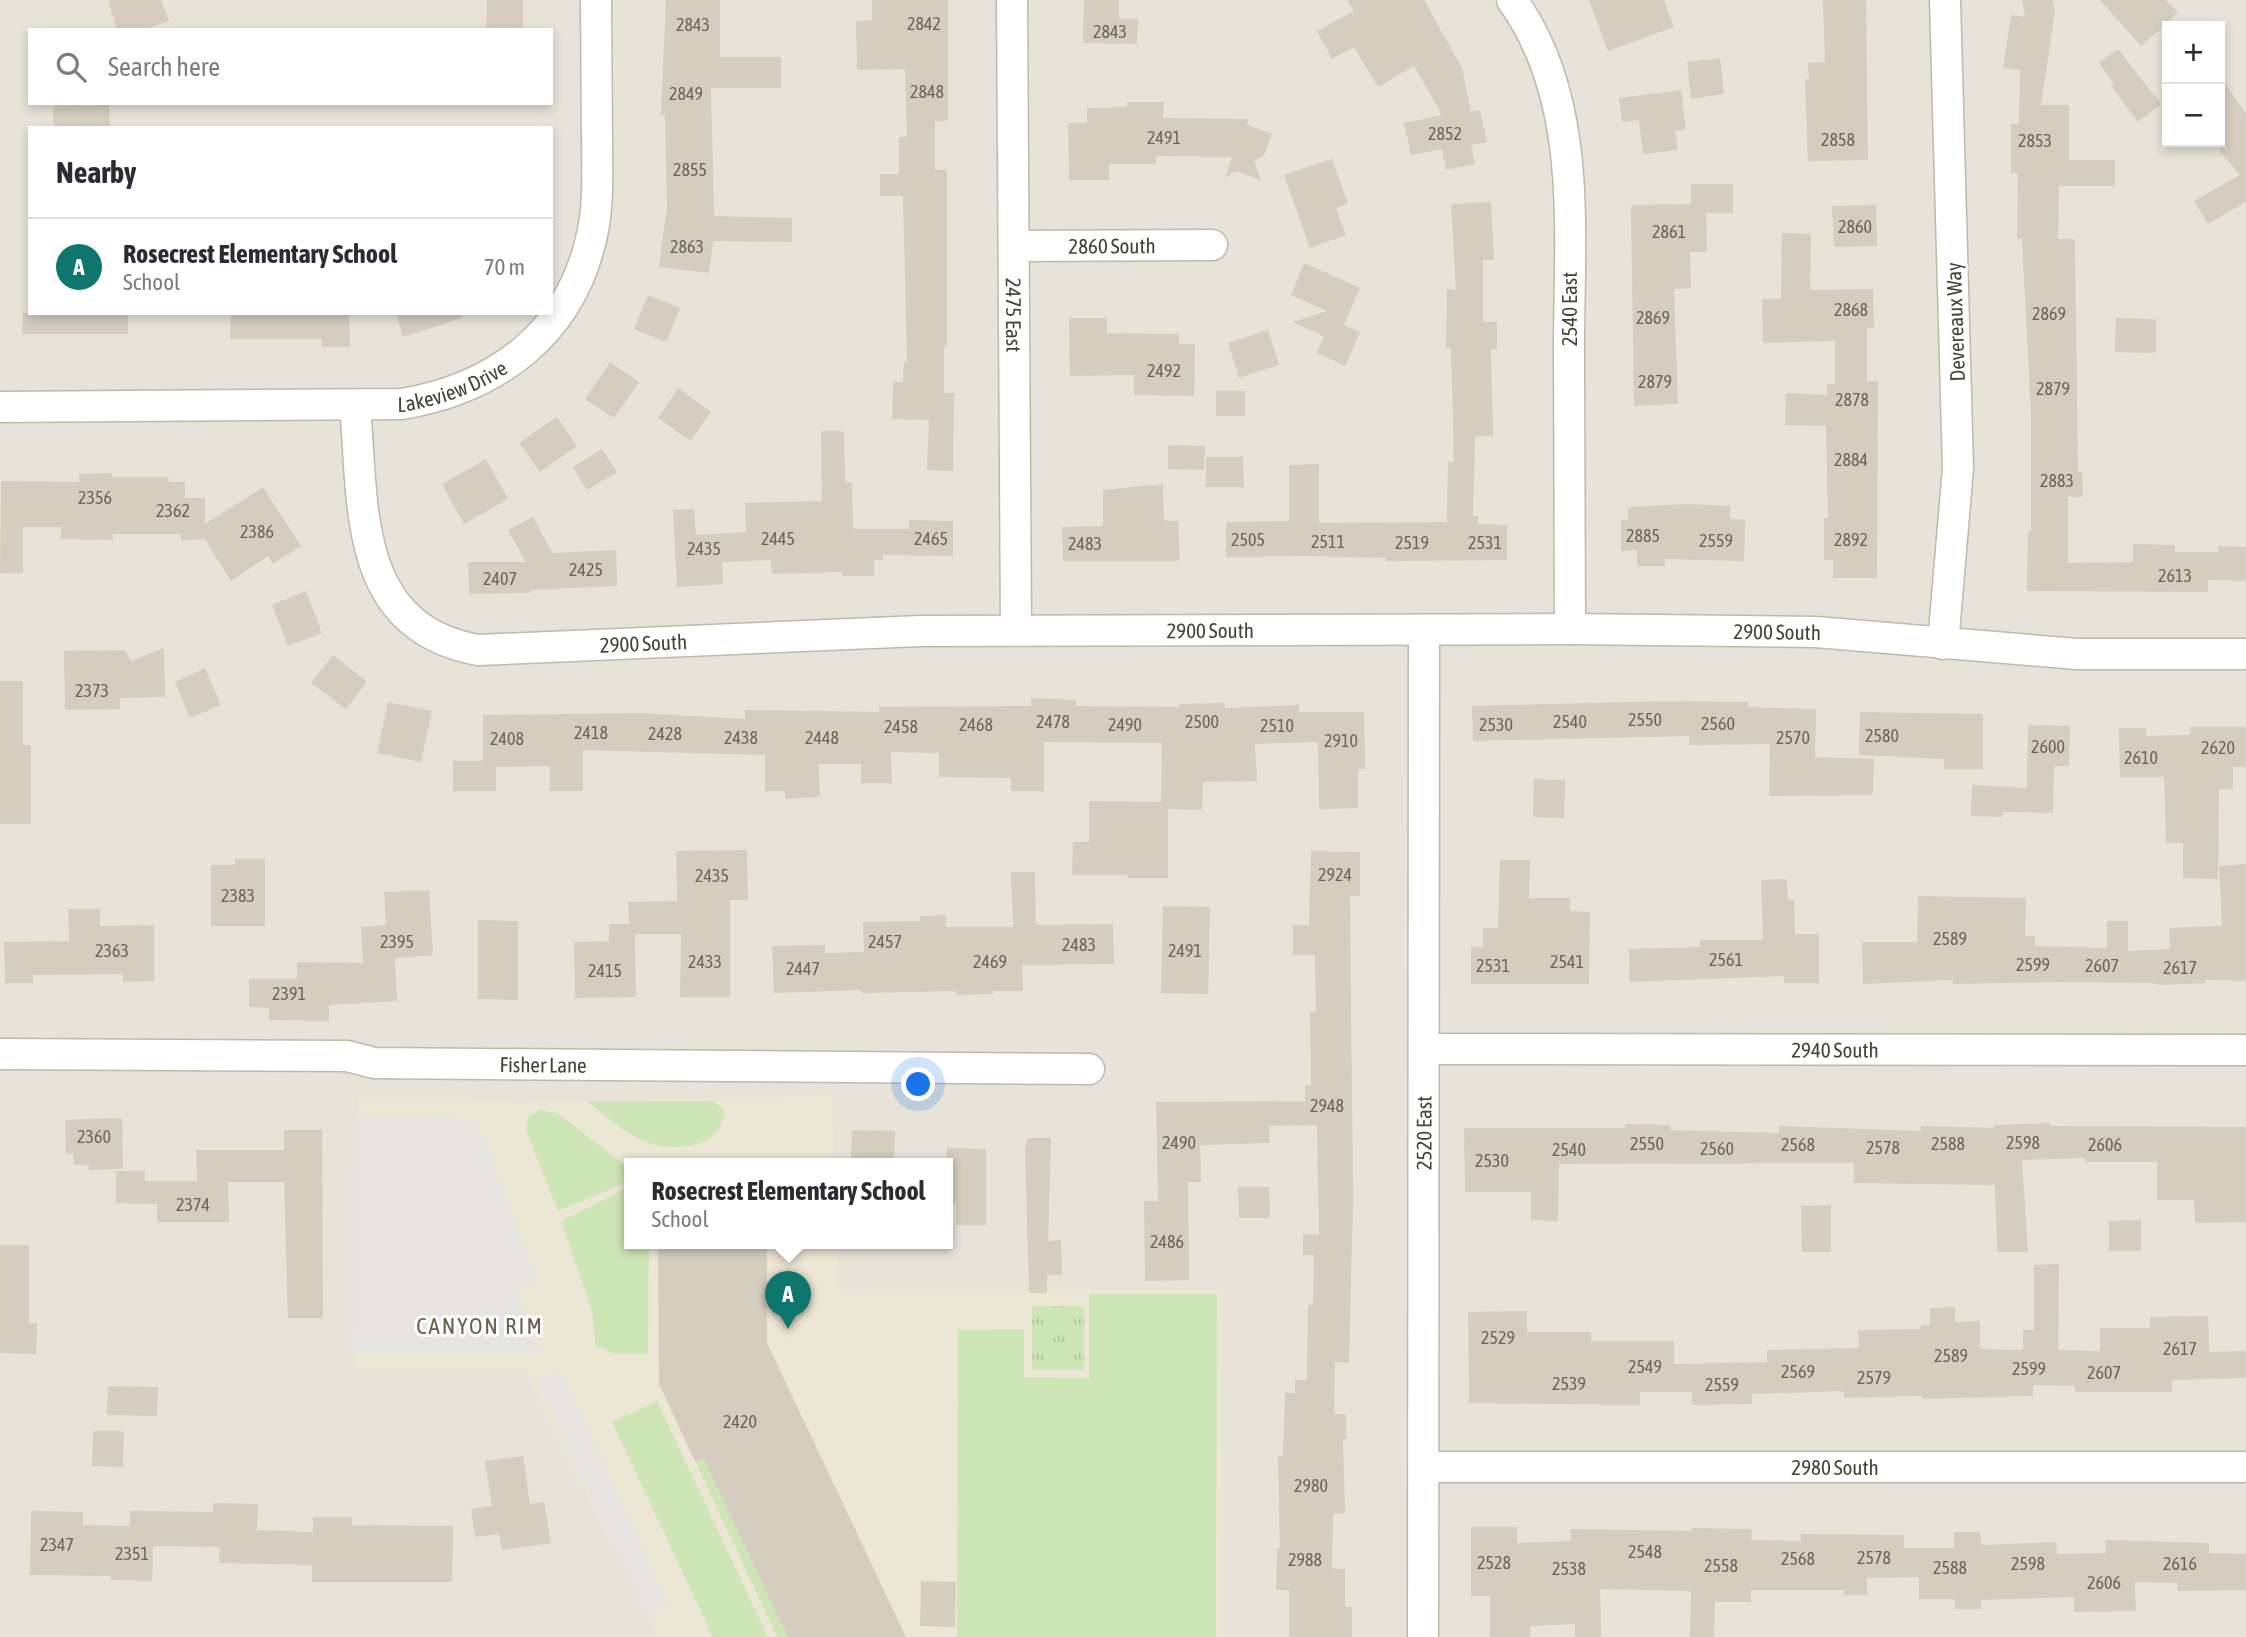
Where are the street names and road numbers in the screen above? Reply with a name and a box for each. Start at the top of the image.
street label: 2860 South [1068,233,1156,258]
street label: Devereaux Way [1941,262,1969,382]
street label: 2540 East [1557,272,1581,346]
street label: 2475 East [1002,278,1026,352]
street label: Lakeview Drive [397,355,511,416]
street label: 2900 South [1166,618,1254,642]
street label: 2900 South [1733,619,1821,644]
street label: 2900 South [599,629,688,657]
street label: 2940 South [1791,1037,1879,1062]
street label: Fisher Lane [499,1052,587,1077]
street label: 2520 East [1411,1096,1436,1170]
street label: 2980 South [1791,1455,1879,1479]

